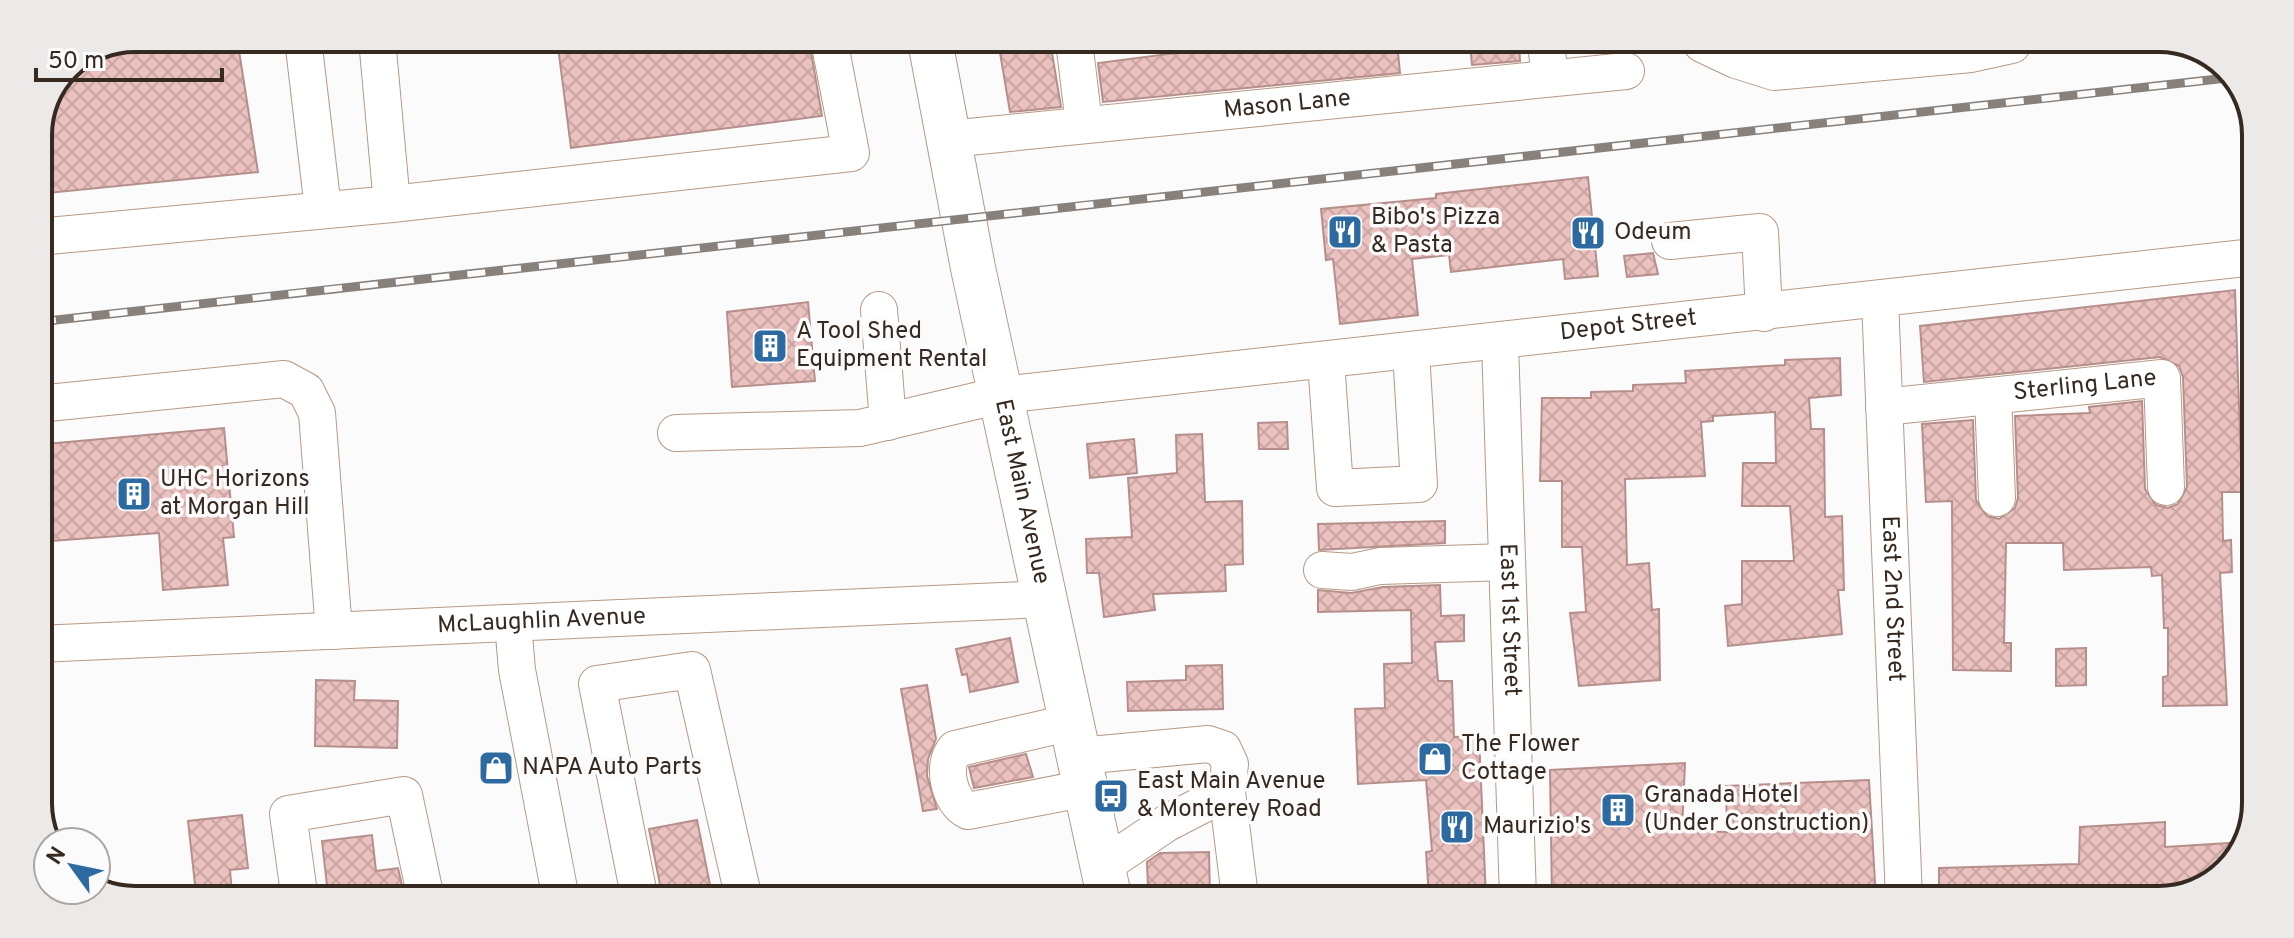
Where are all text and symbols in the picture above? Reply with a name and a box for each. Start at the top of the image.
scale bar [36,32,222,82]
text: 50 m [48,47,104,77]
street label: Mason Lane [1222,84,1352,126]
place label: Bibo's Pizza & Pasta [1371,203,1500,261]
restaurant icon: Bibo's Pizza & Pasta [1326,213,1364,251]
restaurant icon: Odeum [1569,214,1607,252]
place label: Odeum [1614,218,1692,248]
street label: Depot Street [1558,303,1698,348]
place label: A Tool Shed Equipment Rental [796,317,987,375]
building icon: A Tool Shed Equipment Rental [751,327,789,365]
street label: Sterling Lane [2012,364,2158,408]
street label: East Main Avenue [987,397,1056,587]
place label: UHC Horizons at Morgan Hill [160,465,310,523]
building icon: UHC Horizons at Morgan Hill [115,475,153,513]
street label: East 2nd Street [1874,515,1910,683]
street label: East 1st Street [1492,543,1526,697]
street label: McLaughlin Avenue [437,602,646,641]
place label: The Flower Cottage [1461,730,1580,788]
shop icon: The Flower Cottage [1416,740,1454,778]
shop icon: NAPA Auto Parts [477,749,515,787]
place label: NAPA Auto Parts [522,753,702,783]
place label: East Main Avenue & Monterey Road [1137,767,1325,825]
bus stop icon: East Main Avenue & Monterey Road [1092,777,1130,815]
place label: Granada Hotel (Under Construction) [1644,781,1869,839]
building icon: Granada Hotel (Under Construction) [1599,791,1637,829]
restaurant icon: Maurizio's [1438,808,1476,846]
place label: Maurizio's [1483,812,1591,842]
north arrow [32,826,112,906]
text: N [42,842,73,870]

